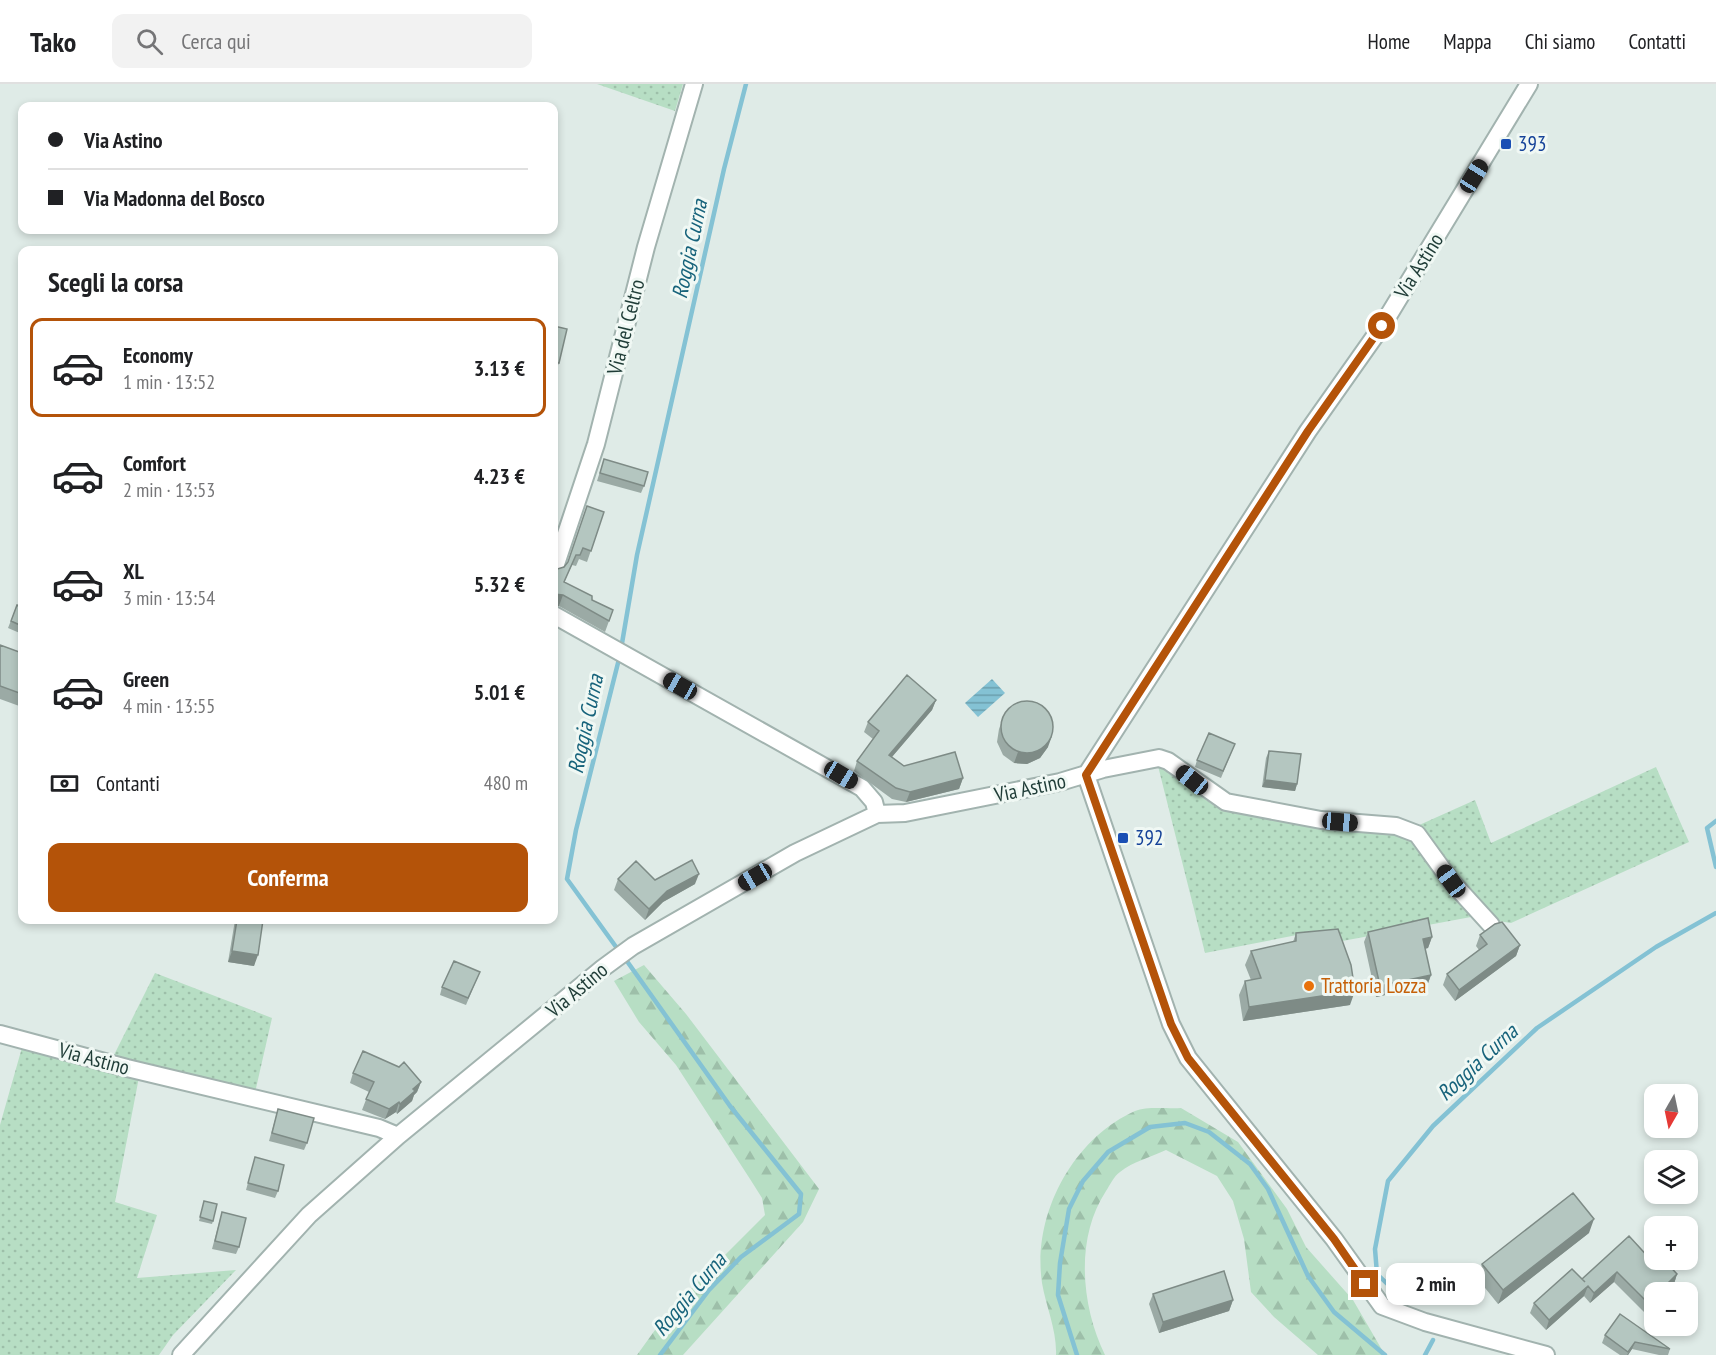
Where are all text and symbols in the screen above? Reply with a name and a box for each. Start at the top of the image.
search box [112,14,532,68]
text: Tako [30,23,76,60]
icon: search [133,25,166,58]
text: Cerca qui [181,27,251,55]
text: Home [1368,28,1410,55]
text: Mappa [1443,28,1492,55]
text: Chi siamo [1525,28,1595,55]
text: Contatti [1628,28,1686,55]
text: Via Astino [84,126,163,154]
place label: 393 [1518,130,1546,157]
marker: 393 [1499,137,1513,151]
car [1457,156,1491,196]
text: Via Madonna del Bosco [84,184,265,212]
water label: Roggia Curna [665,196,713,301]
street label: Via Astino [1387,228,1449,304]
text: Scegli la corsa [48,265,184,299]
street label: Via del Celtro [600,276,650,378]
route start [1368,312,1395,339]
icon: car [51,341,105,395]
text: Economy [123,341,193,369]
text: 3.13 € [474,354,525,382]
text: 1 min · 13:52 [123,369,215,395]
icon: car [51,449,105,503]
text: Comfort [123,449,186,477]
text: 4.23 € [474,462,525,490]
text: 2 min · 13:53 [123,477,215,503]
icon: car [51,557,105,611]
text: XL [123,557,144,585]
text: 5.32 € [474,570,525,598]
text: 3 min · 13:54 [123,585,215,611]
icon: car [51,665,105,719]
text: Green [123,665,169,693]
car [660,669,700,703]
water label: Roggia Curna [561,671,609,776]
text: 5.01 € [474,678,525,706]
text: 4 min · 13:55 [123,693,215,719]
car [821,758,861,792]
car [1172,762,1212,798]
icon: cash [48,767,81,800]
street label: Via Astino [991,767,1068,808]
text: Contanti [96,769,160,797]
text: 480 m [484,770,528,796]
car [1321,811,1359,833]
place label: 392 [1135,824,1163,851]
marker: 392 [1116,831,1130,845]
button: Conferma [48,843,528,912]
car [735,860,775,894]
car [1433,861,1469,901]
street label: Via Astino [540,956,613,1024]
place label: Trattoria Lozza [1321,972,1427,999]
marker: Trattoria Lozza [1302,979,1316,993]
water label: Roggia Curna [1431,1017,1524,1106]
street label: Via Astino [55,1036,133,1081]
north arrow [1644,1084,1698,1138]
map controls [1644,1084,1698,1336]
button: layers [1644,1150,1698,1204]
button: + [1644,1216,1698,1270]
water label: Roggia Curna [646,1246,733,1341]
callout: 2 min [1386,1263,1485,1305]
route end [1351,1270,1378,1297]
text: 2 min [1415,1271,1456,1297]
button: − [1644,1282,1698,1336]

